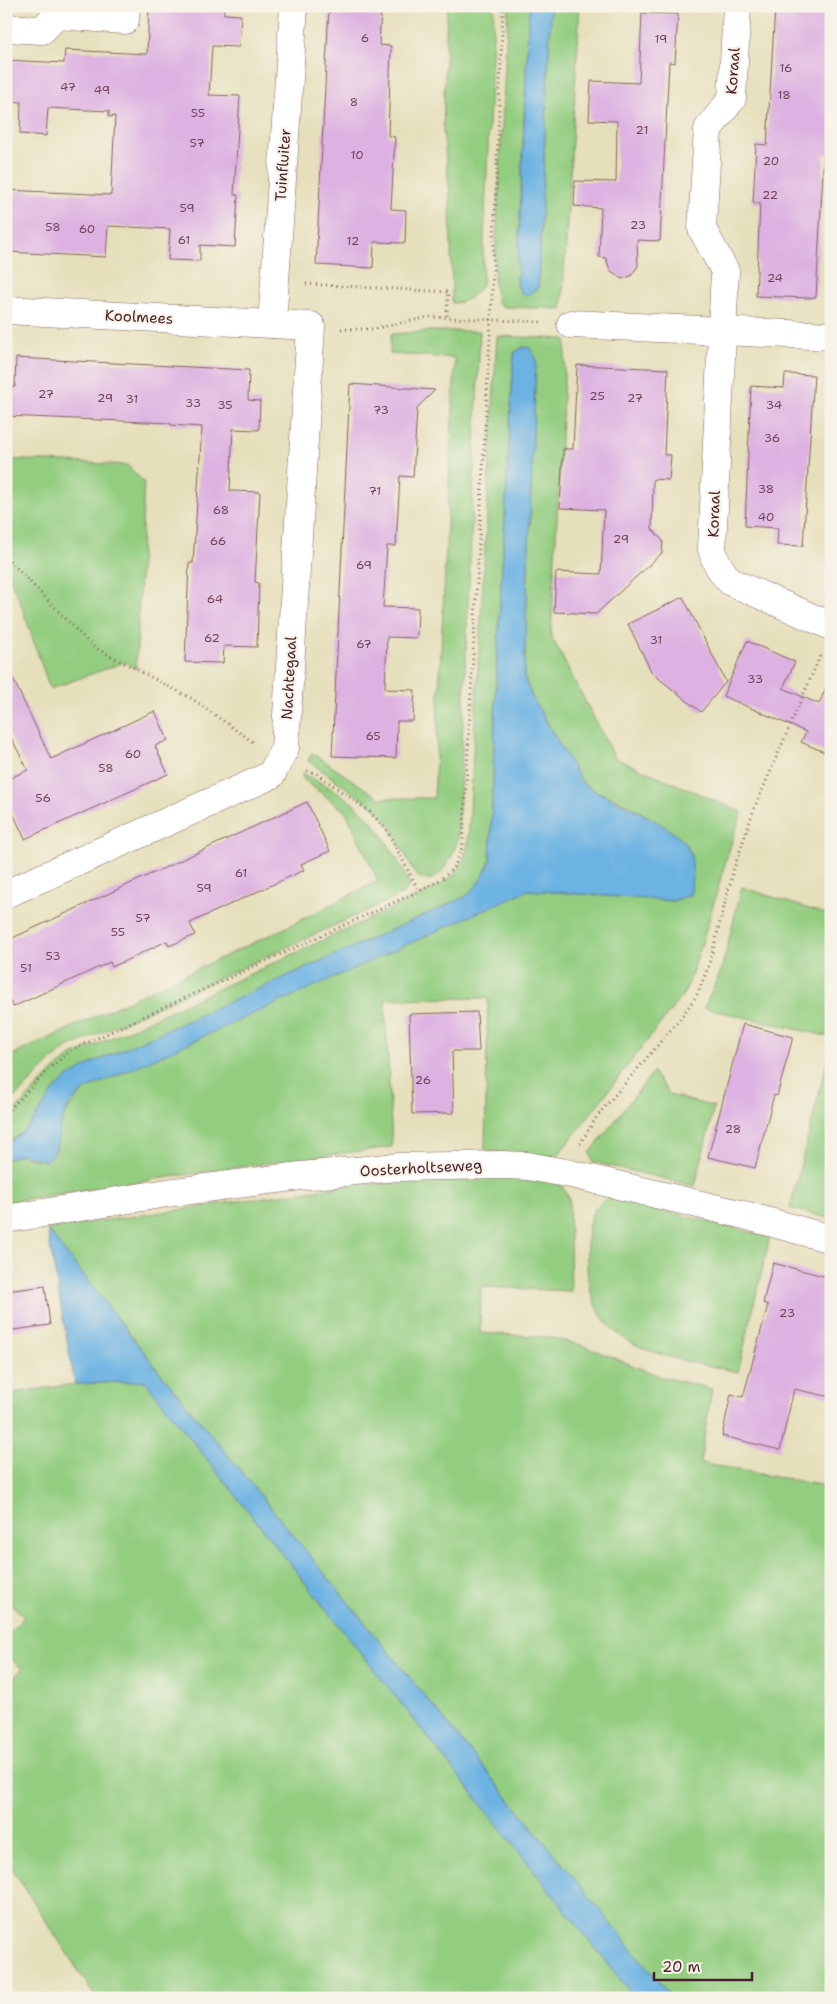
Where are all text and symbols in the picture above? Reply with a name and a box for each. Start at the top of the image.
house number: 6 [361,30,369,46]
house number: 19 [655,31,667,47]
street label: Koraal [721,46,745,95]
house number: 16 [779,60,793,76]
house number: 47 [60,79,76,95]
house number: 49 [94,82,110,98]
house number: 18 [777,87,791,103]
house number: 8 [350,94,358,110]
house number: 55 [191,105,205,121]
house number: 21 [636,122,648,138]
street label: Tuinfluiter [270,128,296,202]
house number: 57 [189,135,205,151]
house number: 10 [350,147,364,163]
house number: 20 [763,153,779,169]
house number: 22 [762,187,778,203]
house number: 59 [179,200,195,216]
house number: 23 [630,217,646,233]
house number: 58 [45,219,61,235]
house number: 60 [79,221,95,237]
house number: 61 [178,232,190,248]
house number: 12 [347,233,359,249]
house number: 24 [767,270,783,286]
street label: Koolmees [104,305,174,329]
house number: 27 [38,386,54,402]
house number: 25 [589,388,605,404]
house number: 29 [97,390,113,406]
house number: 27 [627,390,643,406]
house number: 31 [126,391,138,407]
house number: 33 [185,395,201,411]
house number: 35 [217,397,233,413]
house number: 34 [766,397,782,413]
house number: 73 [373,402,389,418]
house number: 36 [764,430,780,446]
house number: 38 [758,481,774,497]
house number: 71 [369,483,381,499]
street label: Koraal [703,490,725,538]
house number: 68 [213,502,229,518]
house number: 40 [758,509,774,525]
house number: 29 [613,531,629,547]
house number: 66 [210,533,226,549]
house number: 69 [356,557,372,573]
house number: 64 [207,591,223,607]
house number: 62 [204,630,220,646]
house number: 31 [650,632,662,648]
street label: Nachtegaal [277,635,301,720]
house number: 67 [356,636,372,652]
house number: 33 [747,671,763,687]
house number: 65 [365,728,381,744]
house number: 60 [125,746,141,762]
house number: 58 [98,760,114,776]
house number: 56 [35,790,51,806]
house number: 61 [235,865,247,881]
house number: 59 [196,880,212,896]
house number: 57 [135,910,151,926]
house number: 55 [111,924,125,940]
house number: 53 [45,948,61,964]
house number: 51 [20,960,32,976]
house number: 26 [415,1072,431,1088]
house number: 28 [725,1121,741,1137]
street label: Oosterholtseweg [359,1155,483,1181]
house number: 23 [779,1305,795,1321]
scale bar [654,1949,752,1981]
text: 20 m [662,1957,701,1977]

